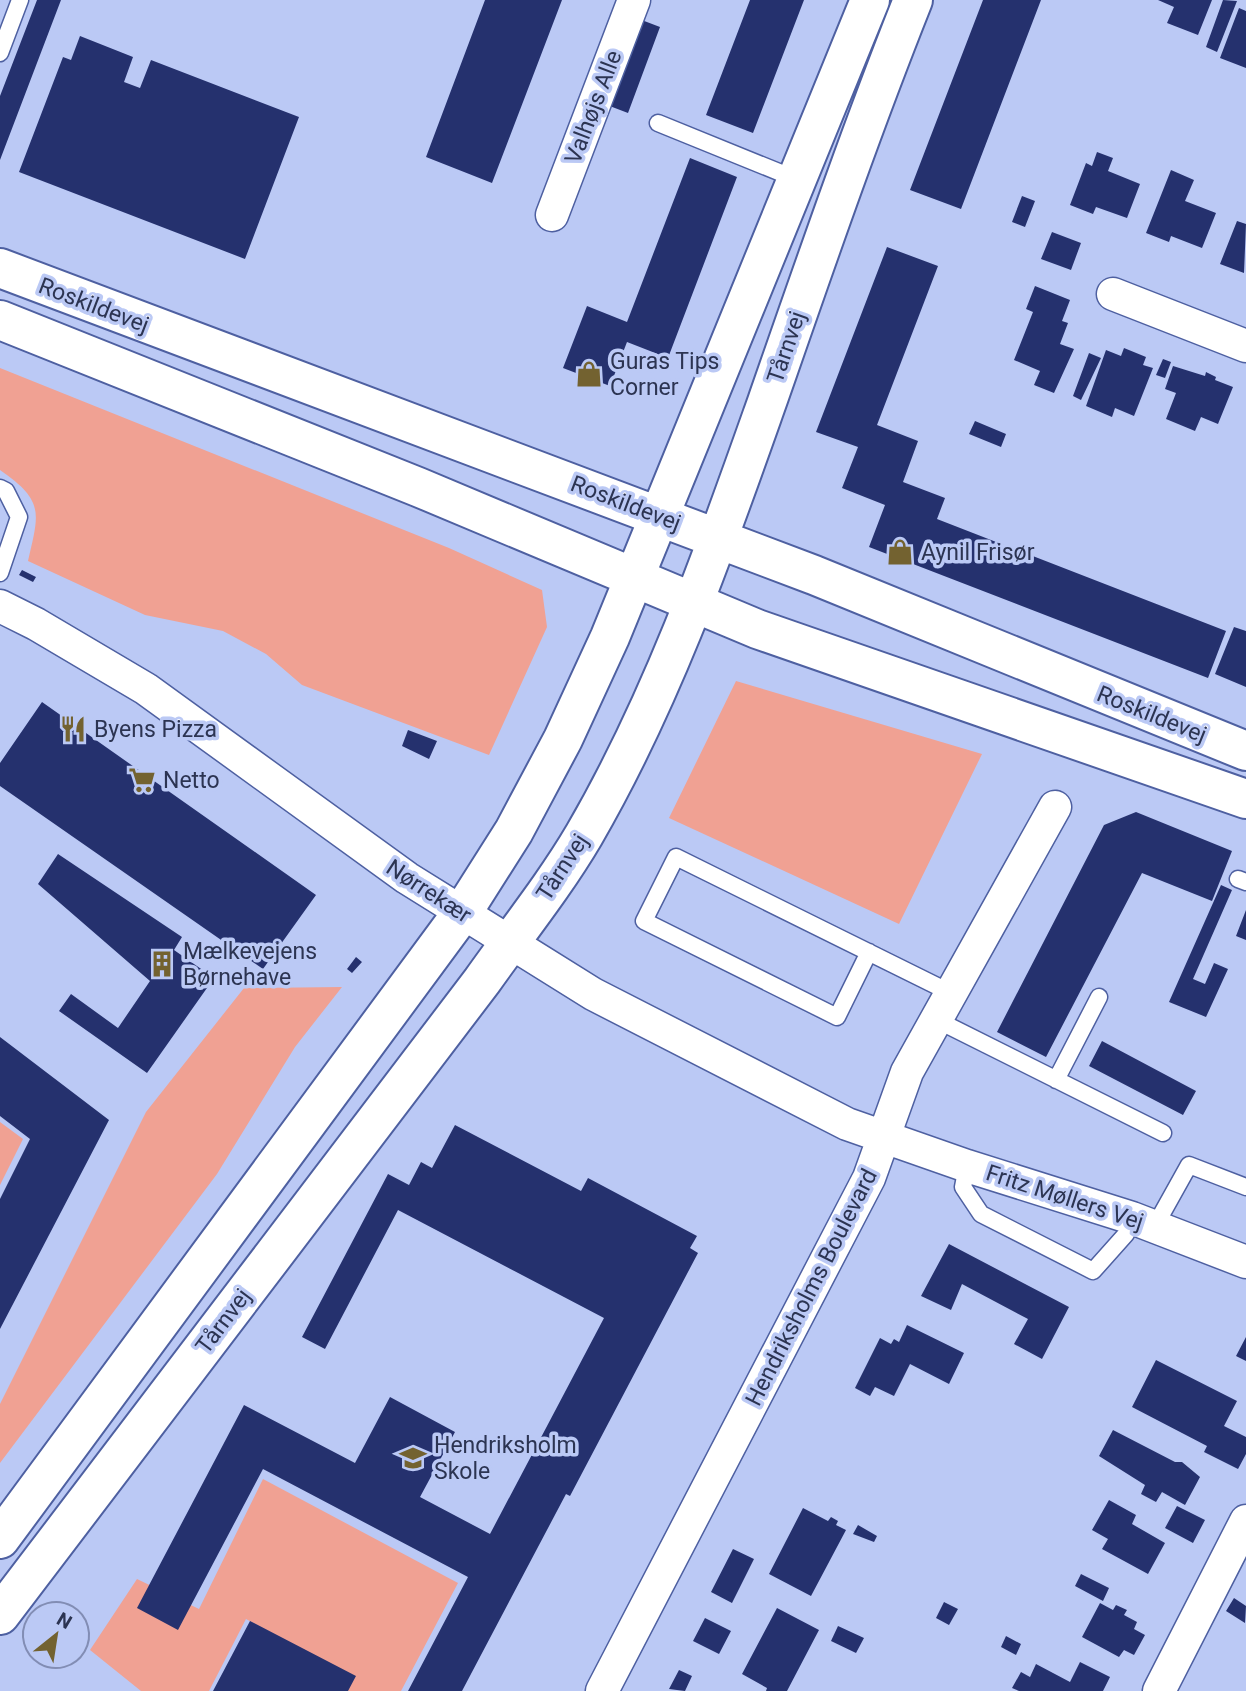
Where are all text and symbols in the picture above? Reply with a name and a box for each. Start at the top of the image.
street label: Valhøjs Alle [559,47,627,168]
street label: Roskildevej [35,272,153,339]
street label: Tårnvej [762,308,811,387]
place label: Guras Tips Corner [610,348,719,401]
shop icon: Guras Tips Corner [574,359,604,389]
street label: Roskildevej [567,470,685,537]
shop icon: Aynil Frisør [885,537,915,567]
place label: Aynil Frisør [921,539,1035,566]
street label: Roskildevej [1093,680,1211,749]
restaurant icon: Byens Pizza [58,714,88,744]
place label: Byens Pizza [94,716,217,743]
supermarket icon: Netto [127,765,157,795]
place label: Netto [163,767,220,794]
street label: Tårnvej [531,829,594,906]
street label: Nørrekær [381,854,476,929]
place label: Mælkevejens Børnehave [183,938,317,991]
building icon: Mælkevejens Børnehave [147,949,177,979]
street label: Fritz Møllers Vej [983,1159,1147,1236]
street label: Hendriksholms Boulevard [740,1164,883,1410]
street label: Tårnvej [190,1284,256,1359]
place label: Hendriksholm Skole [434,1432,577,1485]
school or university icon: Hendriksholm Skole [398,1443,428,1473]
north arrow [21,1600,91,1670]
text: N [53,1607,76,1634]

